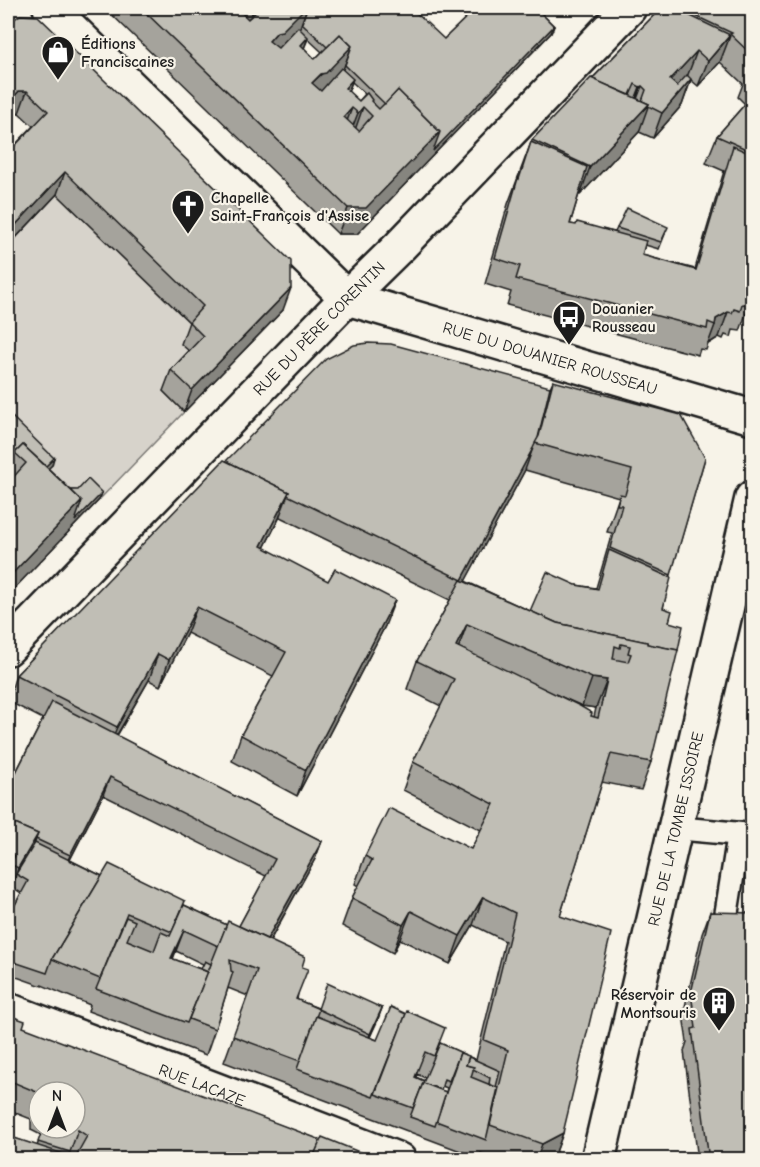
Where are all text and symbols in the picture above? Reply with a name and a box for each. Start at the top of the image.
shop icon: Éditions Franciscaines [40,34,76,81]
place label: Éditions Franciscaines [81,34,174,71]
church icon: Chapelle Saint-François d'Assise [170,188,206,235]
place label: Chapelle Saint-François d'Assise [211,189,369,225]
street label: RUE DU PÈRE CORENTIN [250,258,389,399]
bus stop icon: Douanier Rousseau [551,299,587,346]
place label: Douanier Rousseau [592,300,656,336]
street label: RUE DU DOUANIER ROUSSEAU [441,319,659,399]
street label: RUE DE LA TOMBE ISSOIRE [645,730,707,928]
building icon: Réservoir de Montsouris [701,985,737,1032]
place label: Réservoir de Montsouris [611,986,696,1022]
street label: RUE LACAZE [156,1061,248,1110]
north arrow [27,1080,87,1140]
text: N [52,1087,62,1105]

